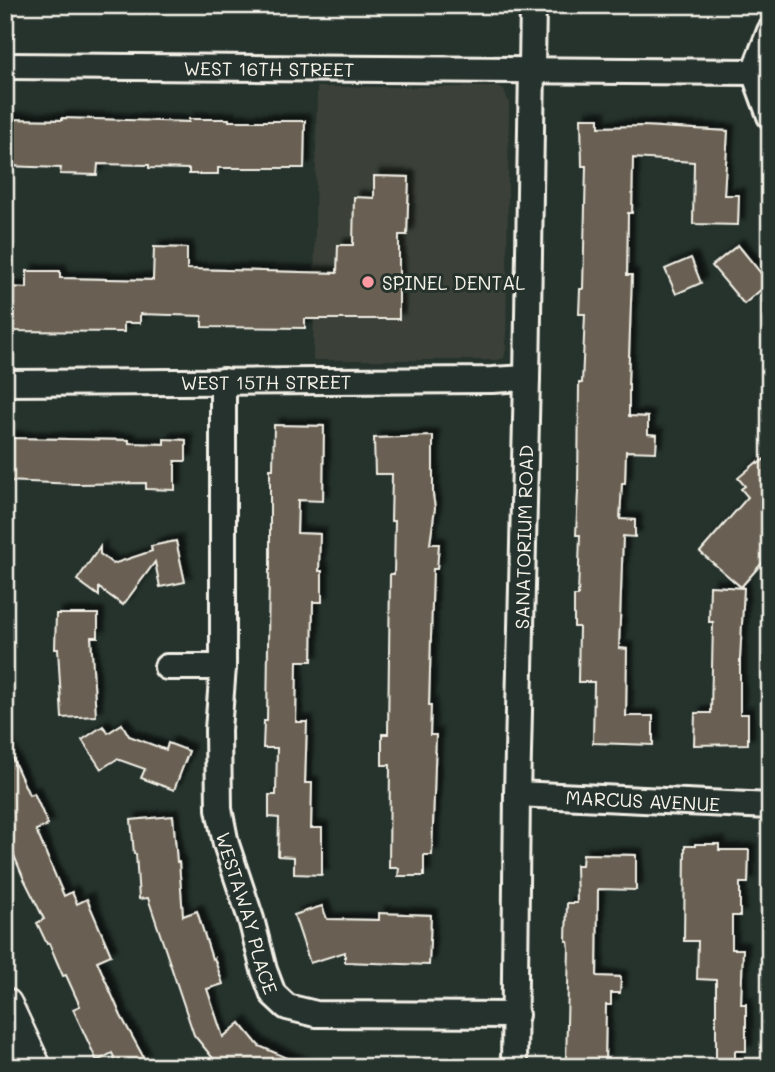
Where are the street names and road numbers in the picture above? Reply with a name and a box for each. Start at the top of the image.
street label: WEST 16TH STREET [183,55,355,81]
street label: WEST 15TH STREET [181,368,351,394]
street label: SANATORIUM ROAD [508,445,538,630]
street label: MARCUS AVENUE [565,784,721,816]
street label: WESTAWAY PLACE [211,830,284,998]

